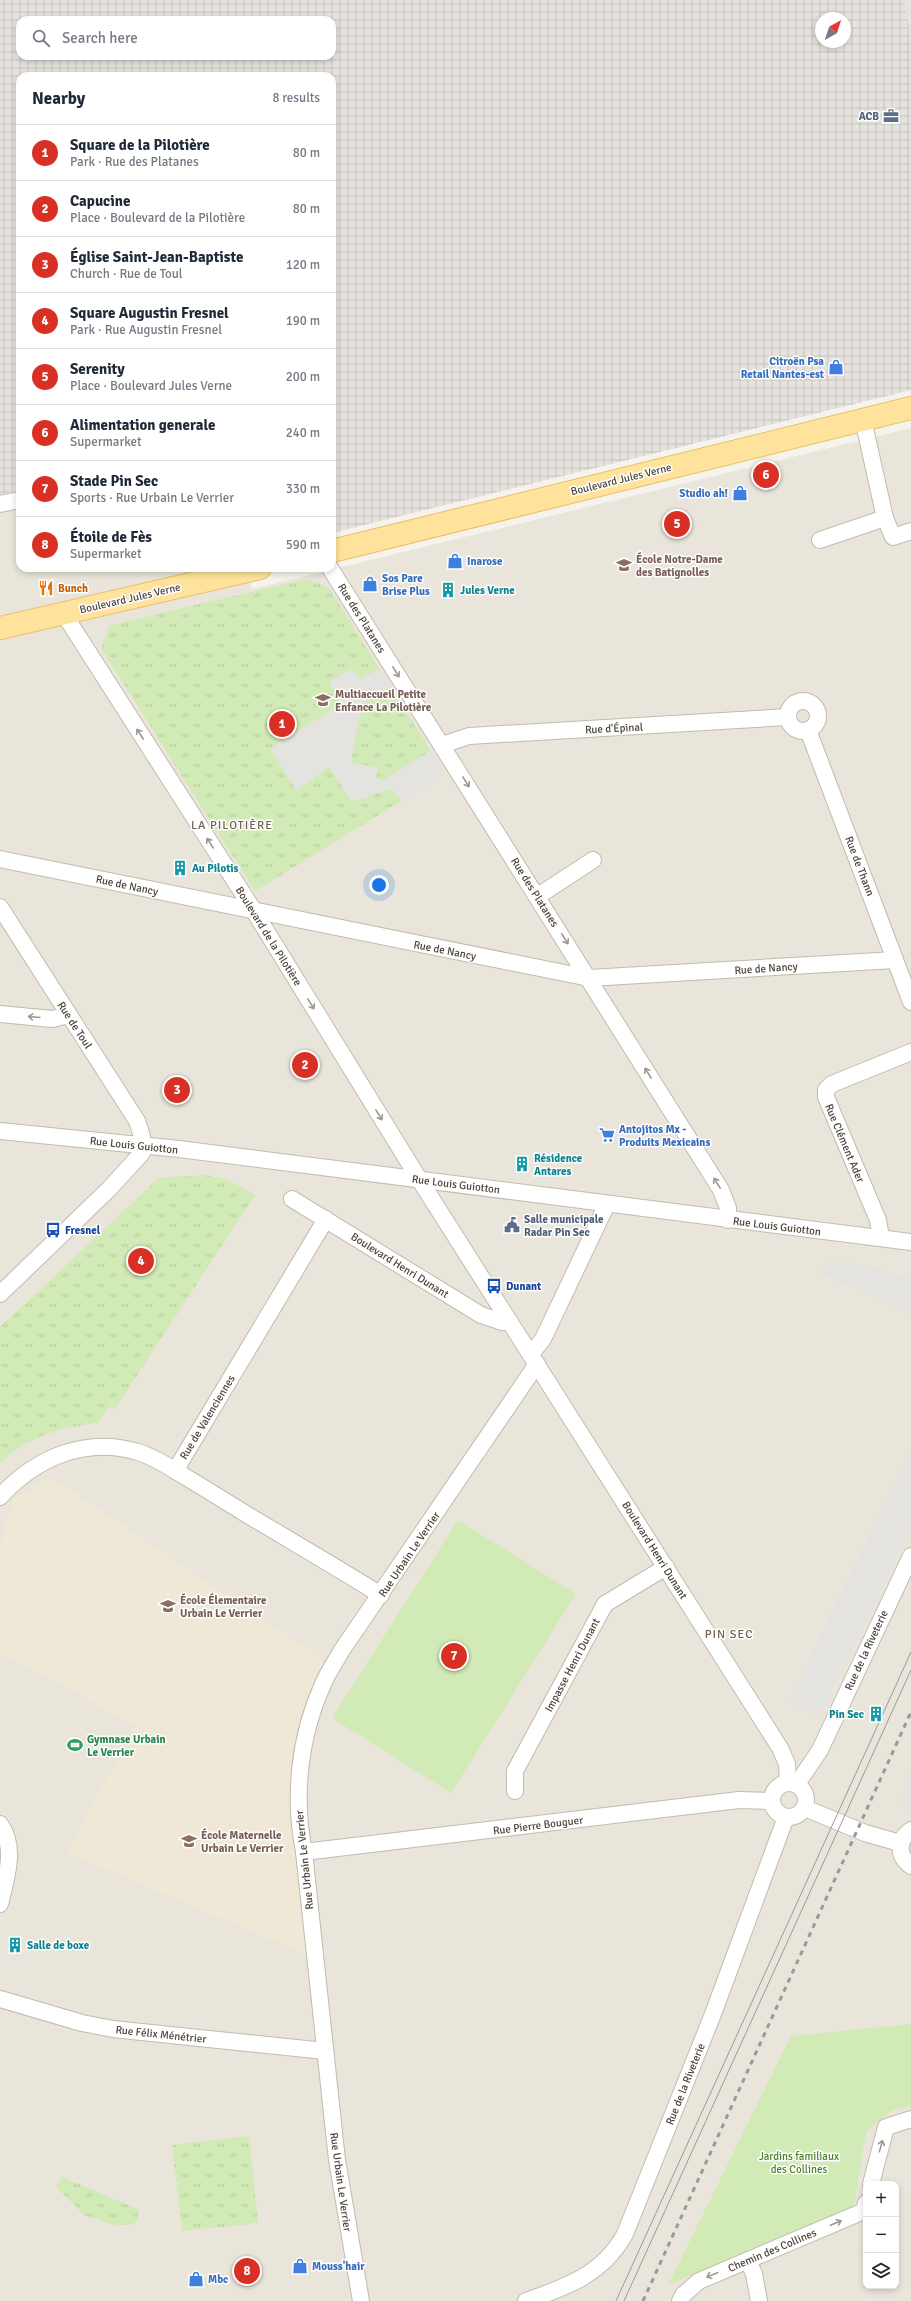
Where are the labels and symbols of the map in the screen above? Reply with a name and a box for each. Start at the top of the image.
north arrow [815,12,851,48]
office icon: ACB [882,107,900,125]
place label: ACB [859,110,879,123]
place label: Citroën Psa Retail Nantes-est [741,355,824,381]
shop icon: Citroën Psa Retail Nantes-est [827,358,845,376]
pin: 6 [753,460,779,490]
street label: Boulevard Jules Verne [569,461,673,498]
shop icon: Studio ah! [731,484,749,502]
place label: Studio ah! [679,487,728,500]
pin: 5 [664,509,690,539]
shop icon: Inarose [446,552,464,570]
place label: École Notre-Dame des Batignolles [636,552,723,579]
place label: Inarose [467,555,503,568]
school or university icon: École Notre-Dame des Batignolles [615,556,633,574]
place label: Sos Pare Brise Plus [382,572,430,598]
shop icon: Sos Pare Brise Plus [361,575,379,593]
restaurant icon: Bunch [37,579,55,597]
street label: Boulevard Jules Verne [78,581,182,616]
street label: Rue des Platanes [335,581,388,656]
building icon: Jules Verne [439,581,457,599]
place label: Bunch [58,582,88,595]
place label: Jules Verne [460,584,515,597]
one-way arrow [392,666,400,677]
place label: Multiaccueil Petite Enfance La Pilotière [335,688,432,714]
school or university icon: Multiaccueil Petite Enfance La Pilotière [314,691,332,709]
pin: 1 [269,709,295,739]
street label: Rue d'Épinal [585,719,643,737]
one-way arrow [136,728,145,739]
one-way arrow [462,776,470,788]
district label: LA PILOTIÈRE [191,818,273,833]
street label: Rue de Thann [842,834,877,898]
one-way arrow [206,837,214,849]
street label: Rue des Platanes [508,855,561,930]
building icon: Au Pilotis [171,859,189,877]
place label: Au Pilotis [192,862,239,875]
street label: Rue de Nancy [95,873,160,899]
your location [369,875,389,895]
street label: Boulevard de la Pilotière [233,884,304,988]
one-way arrow [561,933,569,944]
street label: Rue de Nancy [413,938,478,963]
street label: Rue de Nancy [734,960,799,977]
one-way arrow [307,998,315,1009]
street label: Rue de Toul [55,999,95,1051]
one-way arrow [28,1014,41,1021]
pin: 2 [292,1050,318,1080]
one-way arrow [644,1067,652,1079]
pin: 3 [164,1075,190,1105]
street label: Rue Clément Ader [822,1102,867,1184]
one-way arrow [376,1109,384,1121]
place label: Antojitos Mx - Produits Mexicains [619,1123,710,1149]
supermarket icon: Antojitos Mx - Produits Mexicains [598,1126,616,1144]
street label: Rue Louis Guiotton [89,1134,179,1157]
place label: Résidence Antares [534,1152,583,1178]
building icon: Résidence Antares [513,1155,531,1173]
street label: Rue Louis Guiotton [411,1173,501,1196]
one-way arrow [713,1178,721,1189]
place label: Salle municipale Radar Pin Sec [524,1213,604,1239]
street label: Rue Louis Guiotton [732,1215,822,1238]
public building icon: Salle municipale Radar Pin Sec [503,1216,521,1234]
bus stop icon: Fresnel [44,1221,62,1239]
place label: Fresnel [65,1224,101,1237]
street label: Boulevard Henri Dunant [348,1230,451,1301]
pin: 4 [128,1246,154,1276]
bus stop icon: Dunant [485,1277,503,1295]
place label: Dunant [506,1280,541,1293]
street label: Rue de Valenciennes [177,1373,238,1462]
street label: Boulevard Henri Dunant [619,1499,690,1602]
street label: Rue Urbain Le Verrier [376,1509,443,1599]
place label: École Élementaire Urbain Le Verrier [180,1593,267,1620]
school or university icon: École Élementaire Urbain Le Verrier [159,1597,177,1615]
street label: Rue de la Riveterie [842,1608,891,1692]
street label: Impasse Henri Dunant [542,1616,603,1714]
district label: PIN SEC [705,1627,753,1642]
pin: 7 [441,1641,467,1671]
building icon: Pin Sec [867,1705,885,1723]
place label: Pin Sec [829,1708,864,1721]
place label: Gymnase Urbain Le Verrier [87,1733,166,1759]
sports icon: Gymnase Urbain Le Verrier [66,1736,84,1754]
street label: Rue Urbain Le Verrier [293,1810,316,1910]
street label: Rue Pierre Bouguer [492,1814,584,1837]
place label: École Maternelle Urbain Le Verrier [201,1828,284,1855]
school or university icon: École Maternelle Urbain Le Verrier [180,1832,198,1850]
building icon: Salle de boxe [6,1936,24,1954]
place label: Salle de boxe [27,1939,90,1952]
street label: Rue Félix Ménétrier [115,2023,207,2046]
street label: Rue de la Riveterie [663,2041,708,2127]
street label: Rue Urbain Le Verrier [327,2132,354,2232]
one-way arrow [878,2140,885,2153]
park label: Jardins familiaux des Collines [759,2150,839,2176]
one-way arrow [829,2219,841,2226]
street label: Chemin des Collines [726,2226,819,2275]
pin: 8 [234,2256,260,2286]
shop icon: Mouss'hair [291,2257,309,2275]
place label: Mouss'hair [312,2260,365,2273]
shop icon: Mbc [187,2270,205,2288]
one-way arrow [707,2272,719,2280]
place label: Mbc [208,2273,228,2286]

